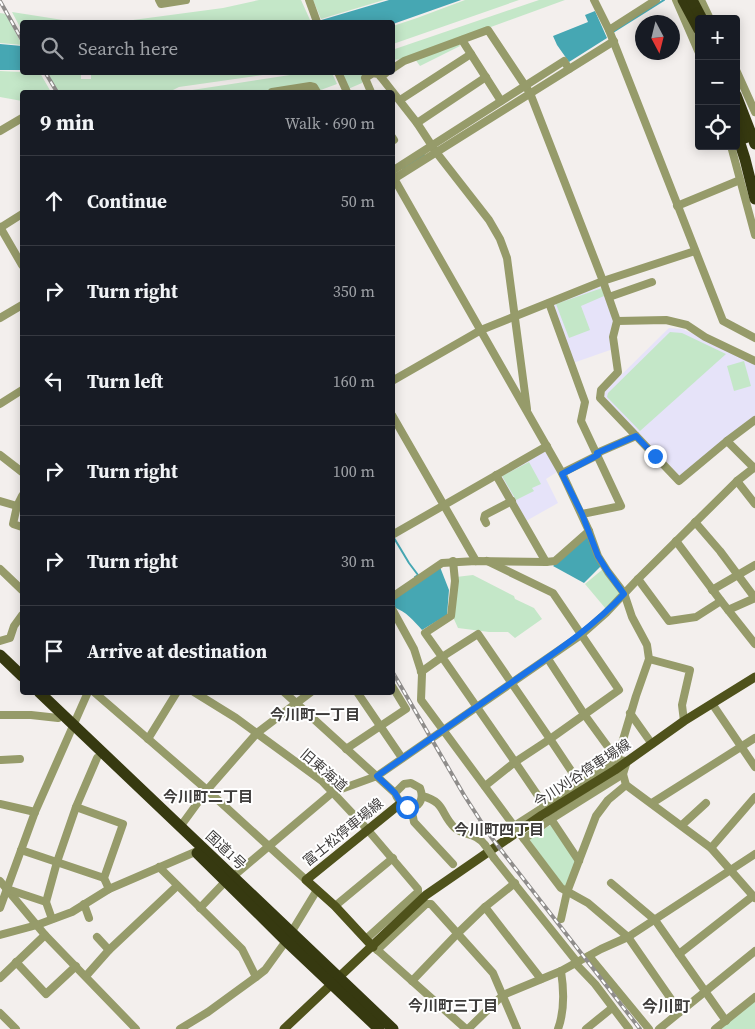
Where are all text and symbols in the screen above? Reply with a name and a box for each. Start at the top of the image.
north arrow [635,15,680,60]
map controls [695,15,740,150]
button: + [695,15,740,60]
search box [20,20,395,75]
icon: search [38,34,66,62]
text: Search here [78,35,178,61]
button: − [695,60,740,105]
button: locate [695,105,740,150]
text: 9 min [40,108,95,137]
text: Walk · 690 m [285,112,375,134]
icon: ahead [40,187,68,215]
text: Continue [87,188,167,214]
text: 50 m [341,190,375,212]
icon: right [40,277,68,305]
text: Turn right [87,278,178,304]
text: 350 m [333,280,375,302]
icon: left [40,367,68,395]
text: Turn left [87,368,163,394]
text: 160 m [333,370,375,392]
route end [644,445,667,468]
icon: right [40,457,68,485]
text: Turn right [87,458,178,484]
text: 100 m [333,460,375,482]
icon: right [40,547,68,575]
text: Turn right [87,548,178,574]
text: 30 m [341,550,375,572]
icon: arrive [40,637,68,665]
text: Arrive at destination [87,638,267,664]
district label: 今川町一丁目 [270,704,360,725]
street label: 今川刈谷停車場線 [530,734,634,812]
street label: 旧東海道 [296,744,352,796]
district label: 今川町二丁目 [163,786,253,807]
street label: 富士松停車場線 [299,793,387,871]
route start [396,796,419,819]
district label: 今川町四丁目 [454,819,544,840]
street label: 国道1号 [201,826,251,874]
district label: 今川町三丁目 [408,995,498,1016]
district label: 今川町 [642,995,690,1017]

